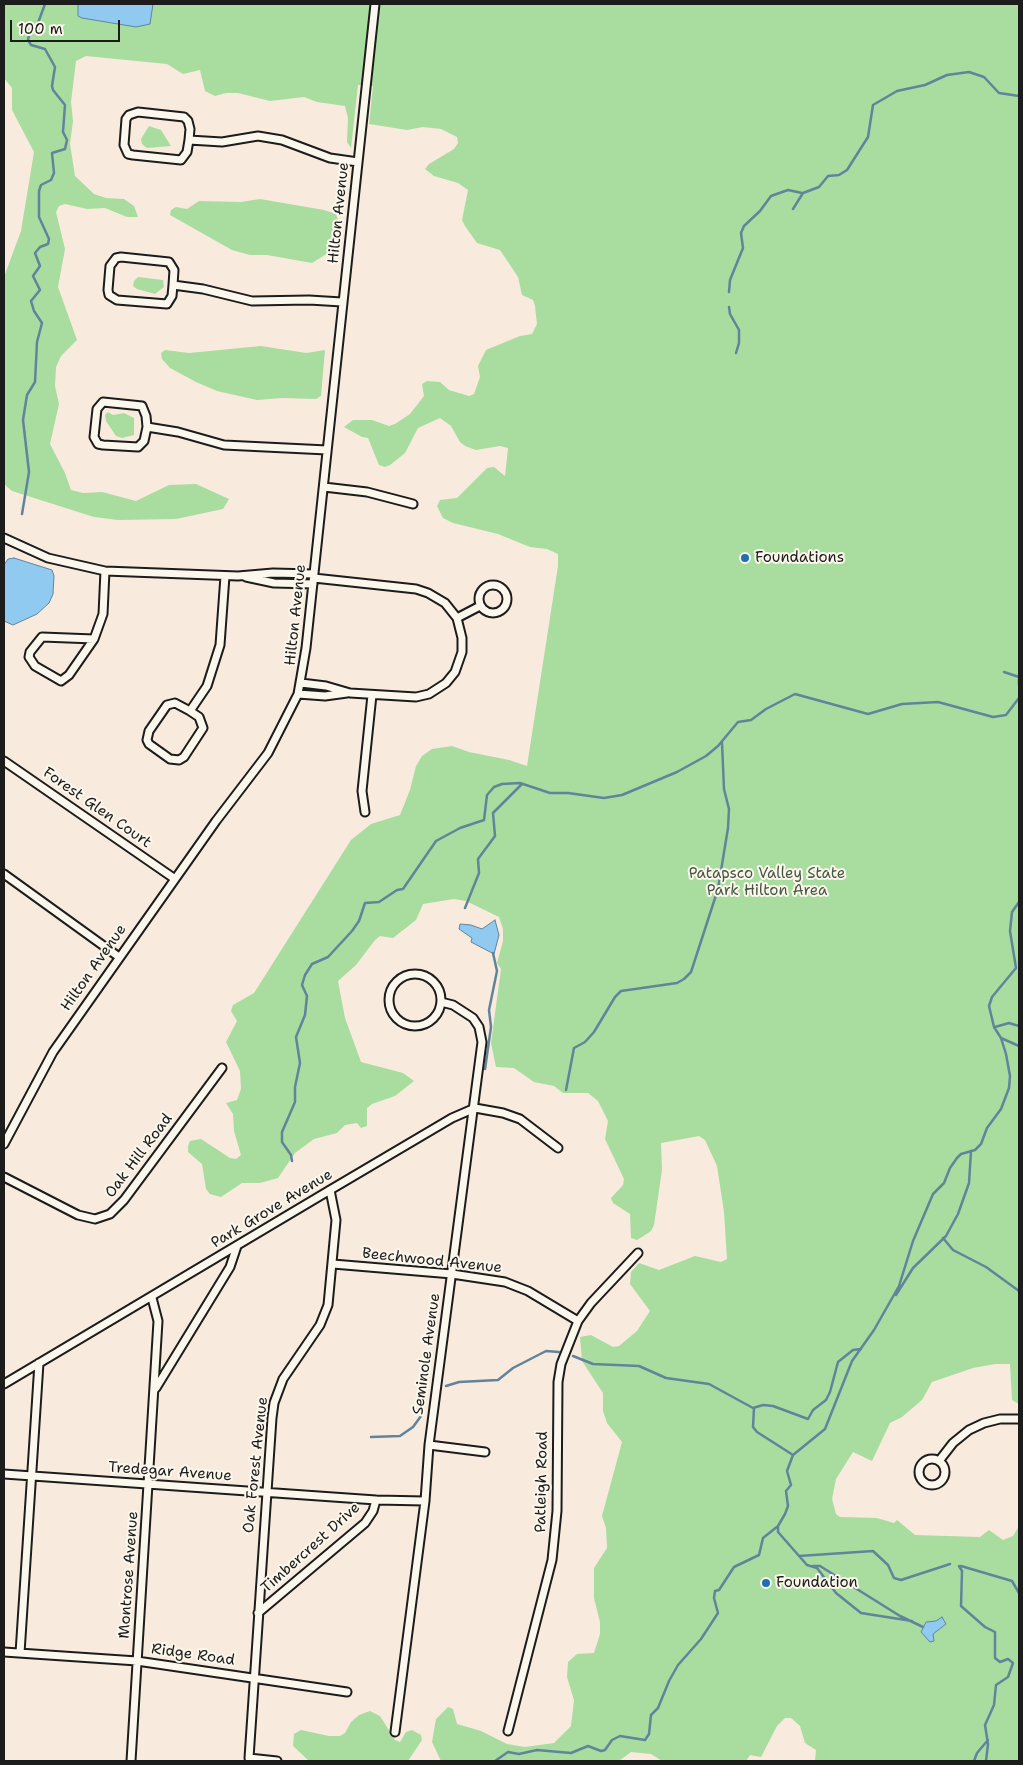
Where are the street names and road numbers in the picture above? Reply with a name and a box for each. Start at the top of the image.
street label: Hilton Avenue [325,162,353,264]
street label: Hilton Avenue [282,564,310,666]
street label: Forest Glen Court [39,764,155,852]
street label: Hilton Avenue [57,921,131,1015]
street label: Oak Hill Road [102,1110,176,1202]
street label: Park Grove Avenue [208,1166,336,1252]
street label: Beechwood Avenue [361,1245,503,1277]
street label: Seminole Avenue [410,1292,444,1416]
street label: Oak Forest Avenue [240,1396,272,1534]
street label: Patleigh Road [532,1431,552,1533]
street label: Tredegar Avenue [108,1459,232,1485]
street label: Timbercrest Drive [258,1499,364,1597]
street label: Montrose Avenue [116,1511,142,1639]
street label: Ridge Road [150,1640,236,1670]

